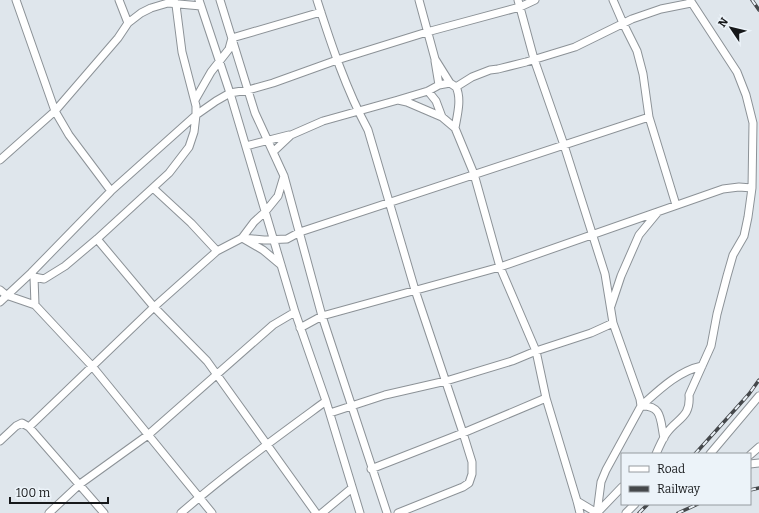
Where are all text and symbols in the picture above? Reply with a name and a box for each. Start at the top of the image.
north arrow [711,8,751,48]
text: N [715,15,731,30]
legend [621,453,751,505]
text: Road [657,462,685,476]
scale bar [10,479,108,505]
text: Railway [657,482,701,496]
text: 100 m [16,486,51,500]

